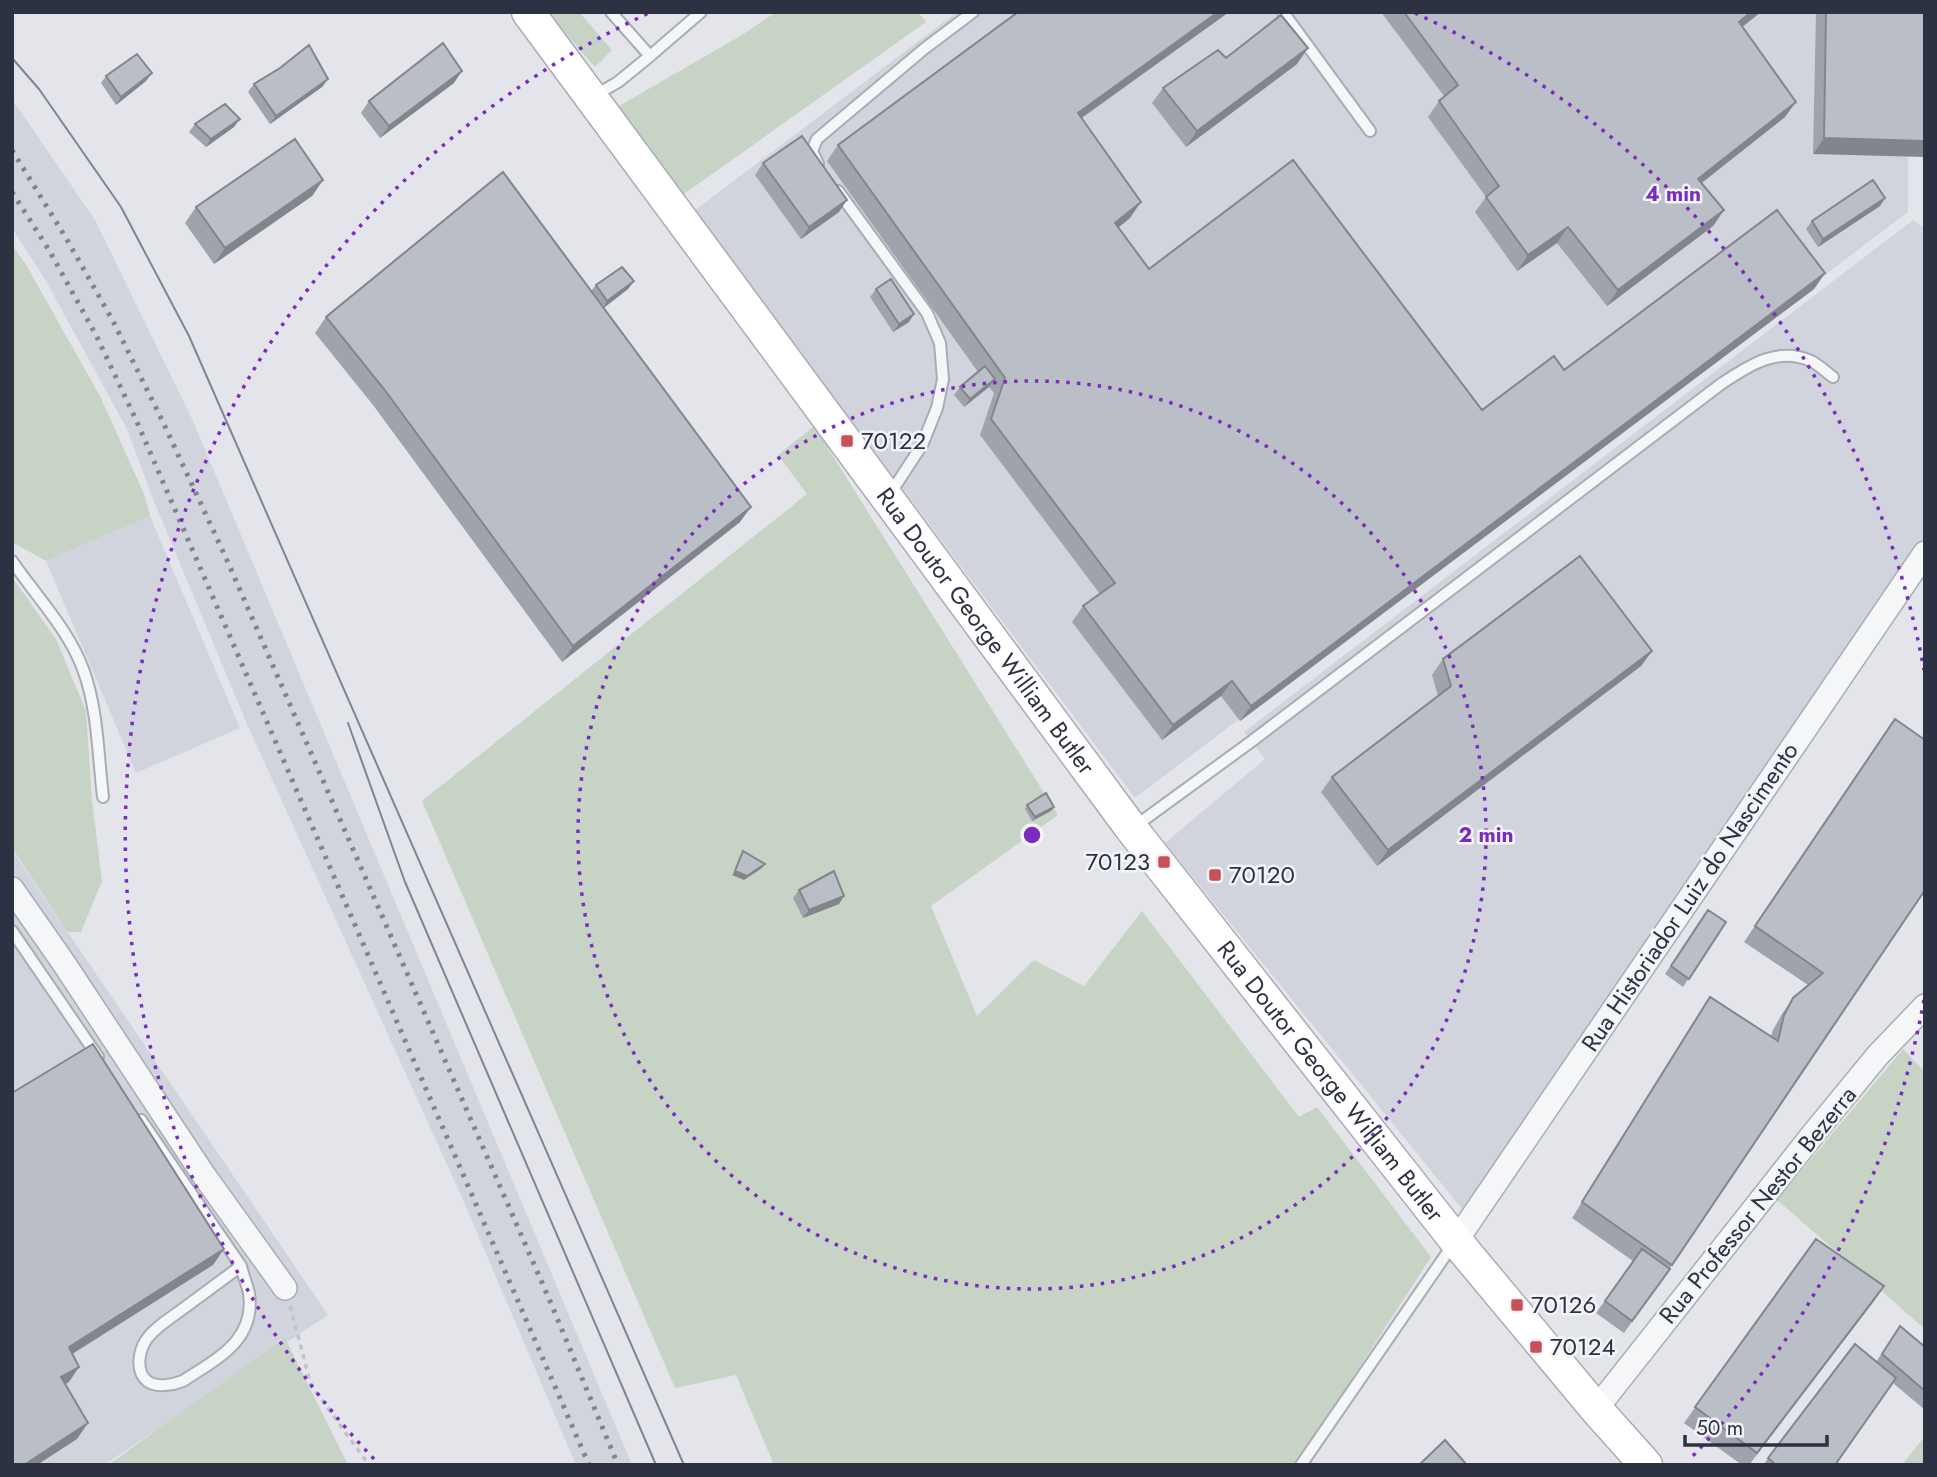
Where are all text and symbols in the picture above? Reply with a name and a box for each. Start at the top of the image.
text: 4 min [1645,179,1701,209]
place label: 70122 [861,423,926,458]
marker: 70122 [839,433,855,449]
street label: Rua Doutor George William Butler [868,480,1104,782]
street label: Rua Historiador Luiz do Nascimento [1573,735,1807,1058]
text: 2 min [1458,820,1514,850]
centre of rings [1020,823,1044,847]
place label: 70123 [1085,844,1150,879]
marker: 70123 [1156,854,1172,870]
place label: 70120 [1229,857,1295,892]
marker: 70120 [1207,867,1223,883]
street label: Rua Doutor George William Butler [1209,933,1453,1230]
street label: Rua Professor Nestor Bezerra [1651,1078,1865,1331]
place label: 70126 [1531,1287,1596,1322]
marker: 70126 [1509,1297,1525,1313]
place label: 70124 [1550,1329,1615,1364]
marker: 70124 [1528,1339,1544,1355]
scale bar [1685,1404,1827,1448]
text: 50 m [1696,1413,1743,1443]

